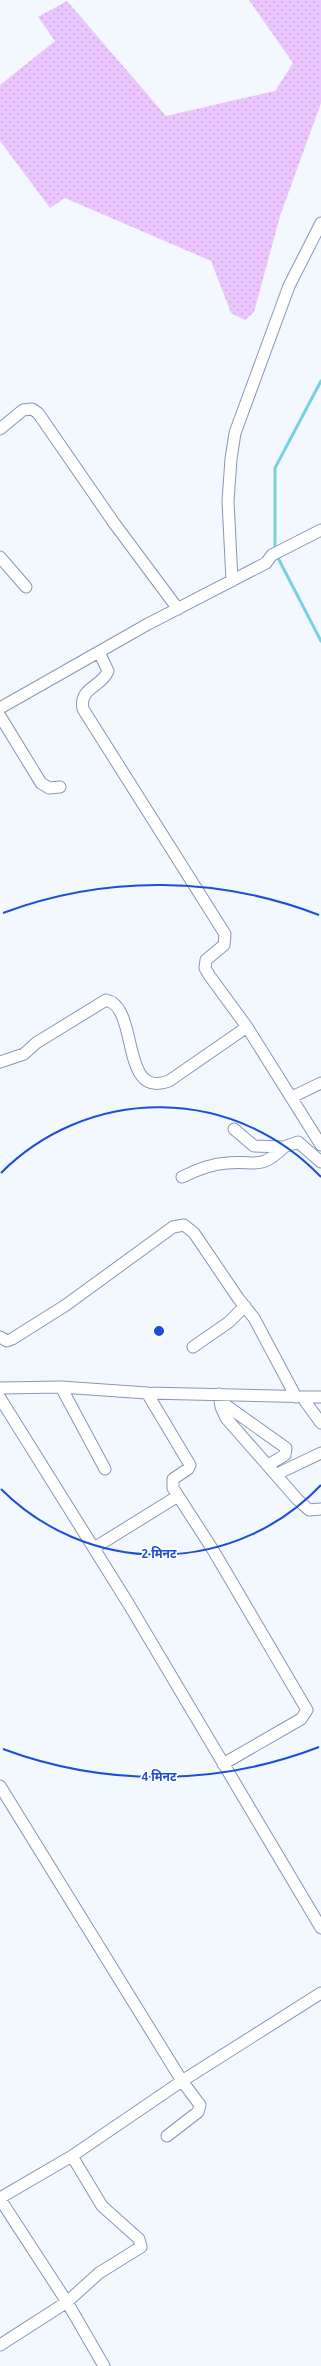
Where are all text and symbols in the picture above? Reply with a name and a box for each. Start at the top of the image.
centre of rings [152,1324,166,1338]
text: 2 मिनट [142,1546,177,1560]
text: 4 मिनट [142,1769,177,1783]

